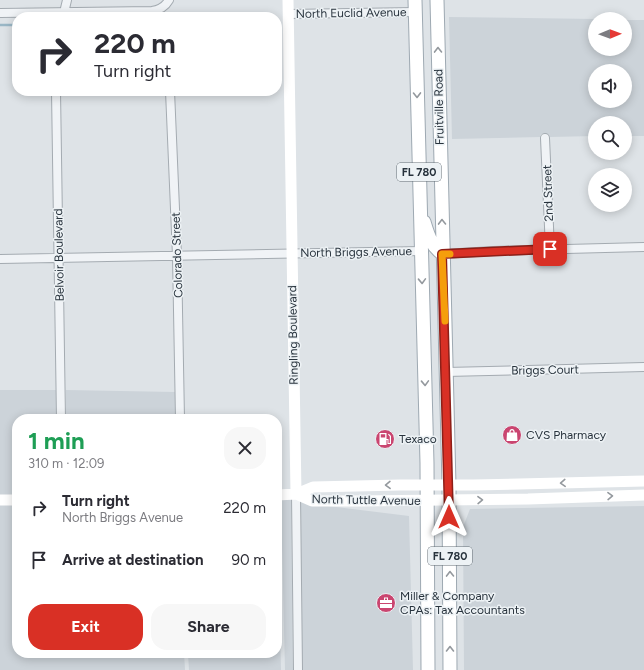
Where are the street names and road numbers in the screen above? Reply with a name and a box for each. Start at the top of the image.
street label: North Euclid Avenue [295,5,407,21]
street label: Fruitville Road [431,69,447,145]
road number: FL 780 [397,163,441,181]
street label: 2nd Street [540,164,556,222]
street label: Belvoir Boulevard [51,209,67,301]
street label: Colorado Street [168,211,185,298]
street label: North Briggs Avenue [300,244,413,260]
street label: Ringling Boulevard [285,285,301,385]
street label: Briggs Court [511,362,579,378]
street label: North Tuttle Avenue [311,492,421,508]
road number: FL 780 [428,547,472,565]

